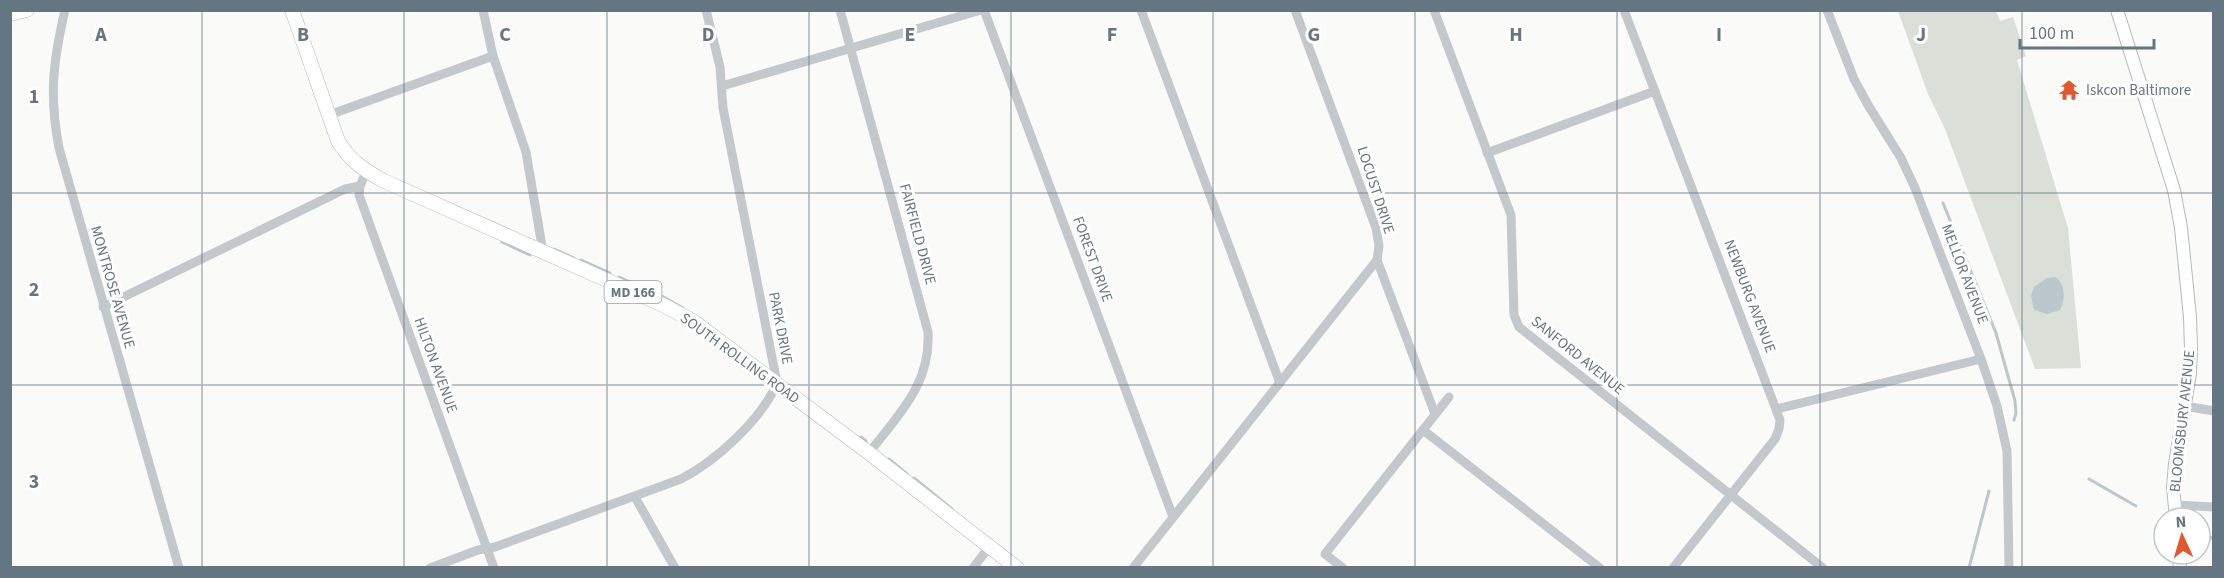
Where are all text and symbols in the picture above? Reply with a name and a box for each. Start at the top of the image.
scale bar [2020,12,2154,50]
text: A [94,21,107,49]
text: B [297,21,309,49]
text: C [499,21,511,49]
text: D [702,21,714,49]
text: E [905,21,915,49]
text: F [1107,21,1117,49]
text: G [1308,21,1320,49]
text: H [1509,21,1523,49]
text: I [1716,21,1722,49]
text: J [1916,21,1926,49]
text: 100 m [2029,21,2074,46]
temple icon: Iskcon Baltimore [2057,78,2081,102]
place label: Iskcon Baltimore [2086,80,2191,101]
text: 1 [29,83,39,111]
street label: LOCUST DRIVE [1352,144,1400,237]
street label: FAIRFIELD DRIVE [894,181,941,287]
street label: FOREST DRIVE [1067,213,1118,305]
street label: MELLOR AVENUE [1936,221,1993,327]
street label: MONTROSE AVENUE [85,223,140,351]
street label: NEWBURG AVENUE [1718,237,1781,356]
text: 2 [29,276,39,304]
road number: MD 166 [604,281,662,303]
street label: PARK DRIVE [763,290,798,366]
street label: SOUTH ROLLING ROAD [676,308,804,409]
street label: SANFORD AVENUE [1527,311,1629,400]
street label: HILTON AVENUE [408,314,463,416]
street label: BLOOMSBURY AVENUE [2165,349,2200,493]
text: 3 [29,468,39,496]
north arrow [2152,506,2212,566]
text: N [2175,511,2187,533]

